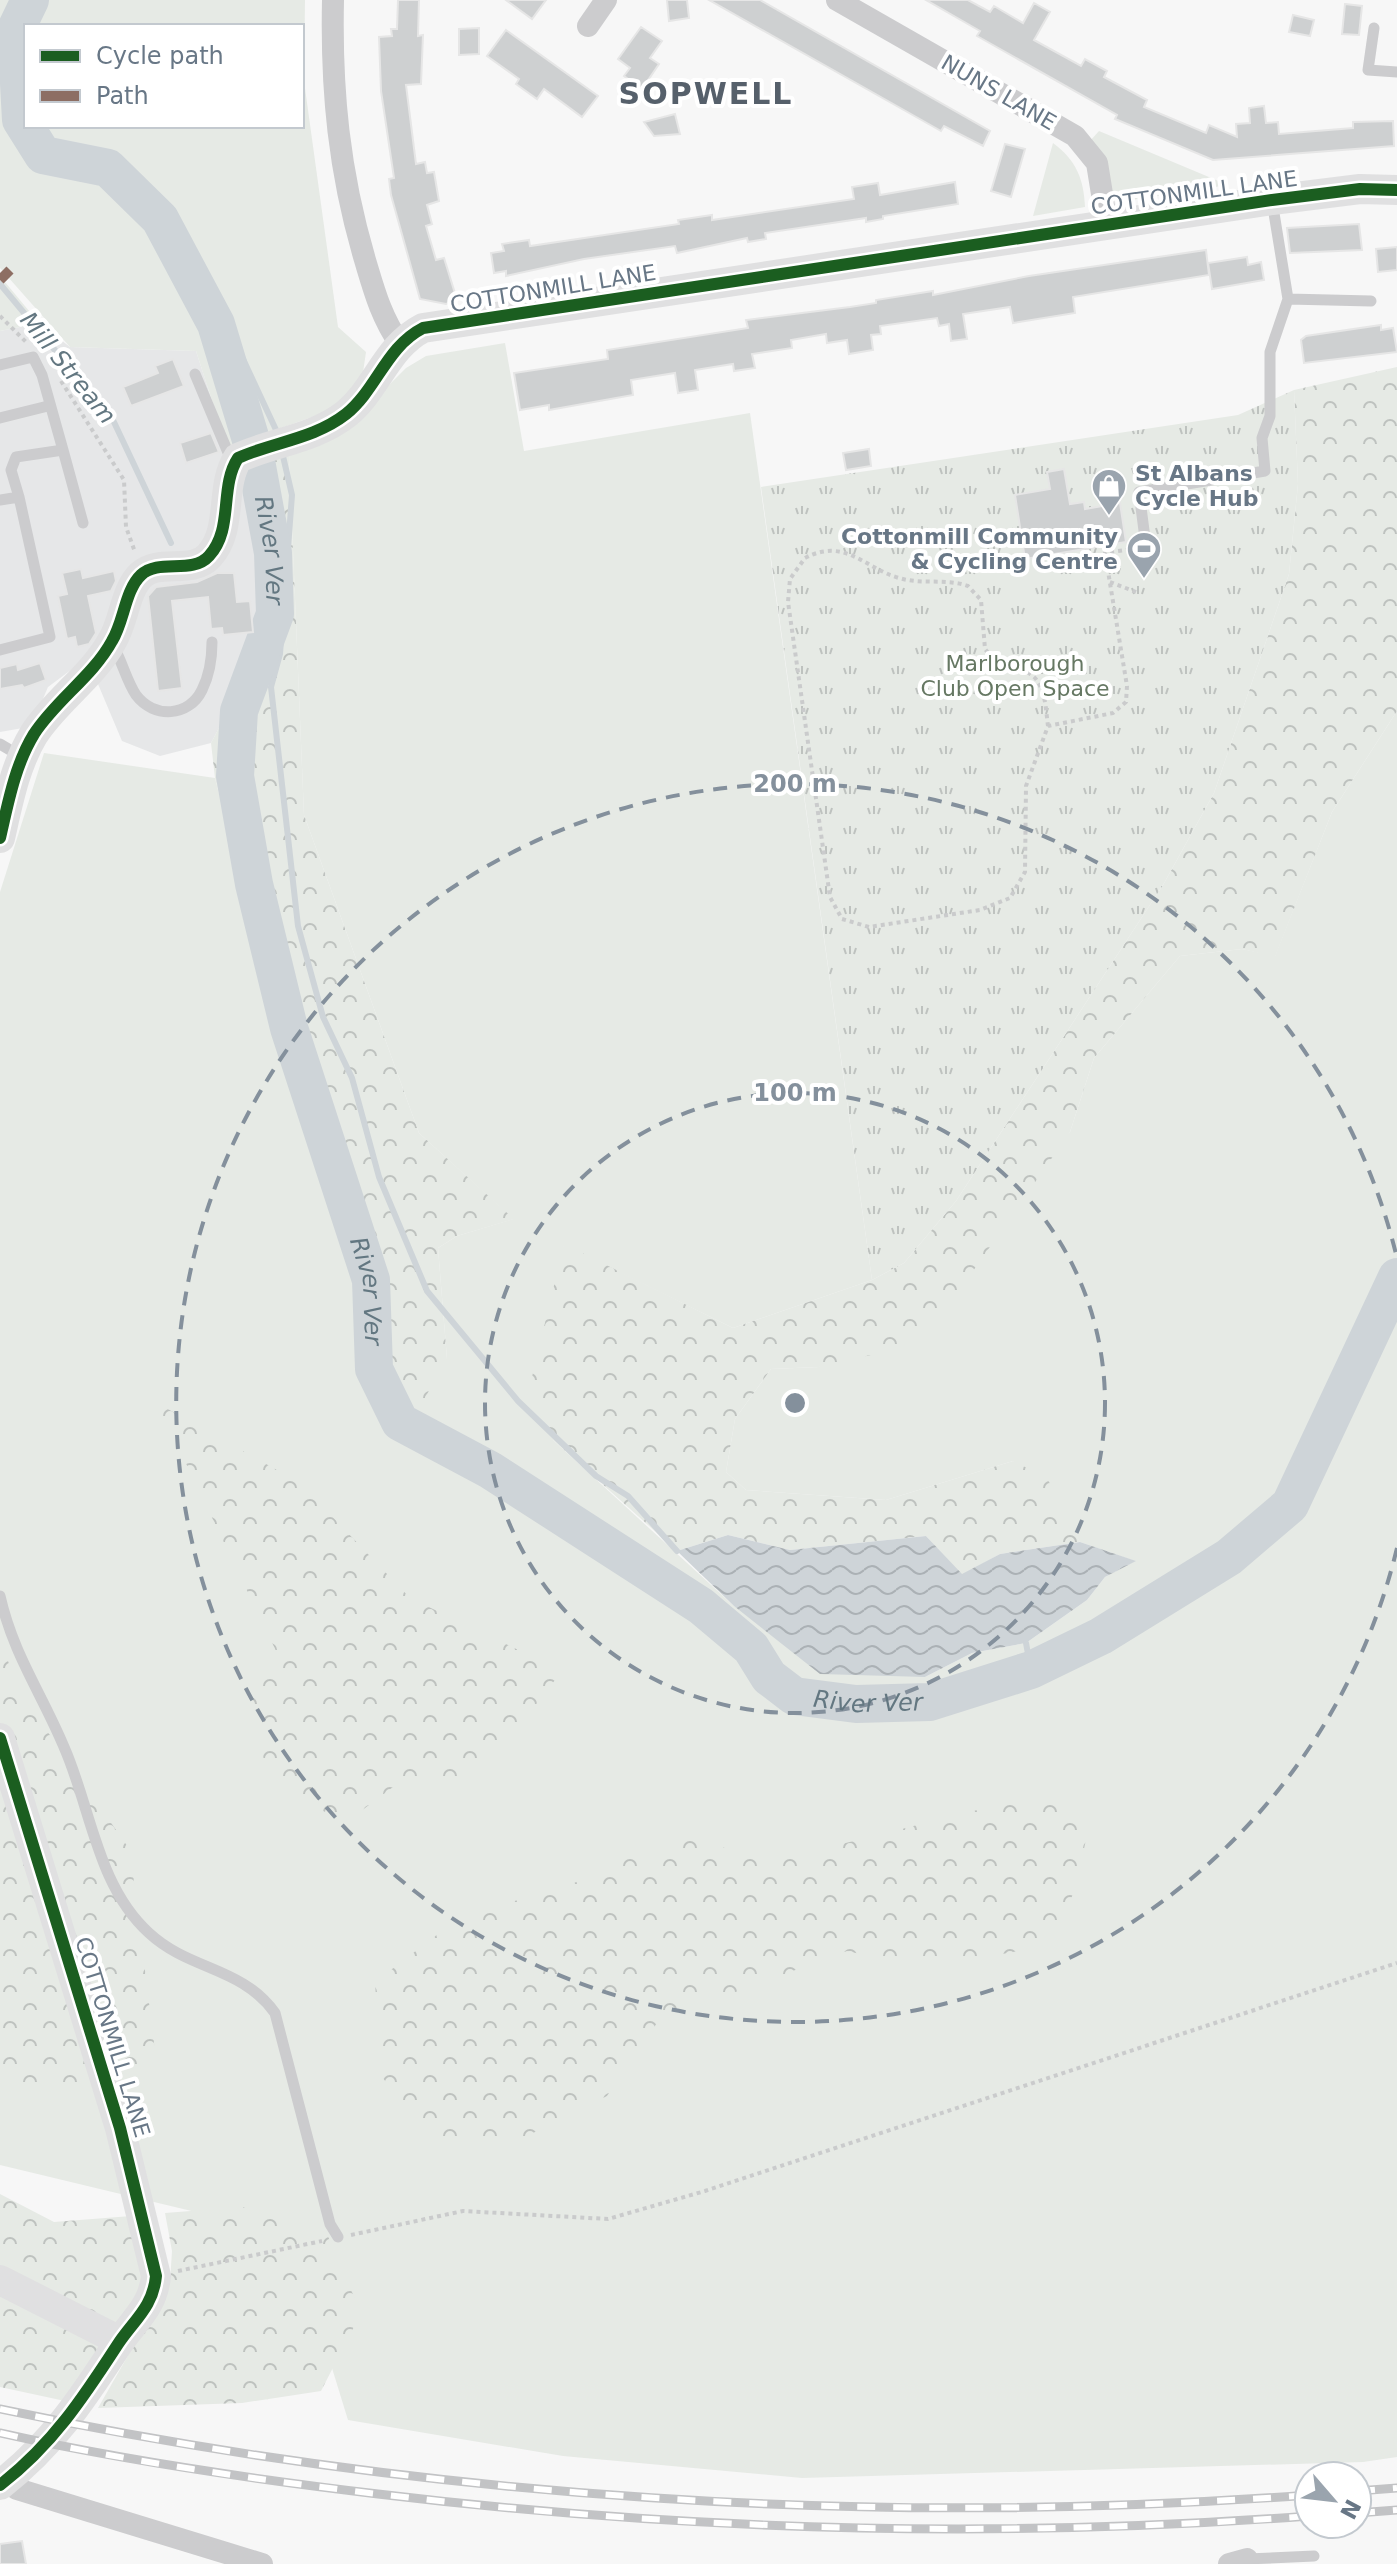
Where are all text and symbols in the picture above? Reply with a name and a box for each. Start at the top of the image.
legend [24,24,304,128]
text: Cycle path [96,42,224,70]
street label: NUNS LANE [937,50,1060,135]
district label: SOPWELL [619,76,793,111]
text: Path [96,82,149,110]
street label: COTTONMILL LANE [1089,166,1299,219]
street label: COTTONMILL LANE [448,260,658,317]
water label: Mill Stream [14,306,122,430]
place label: St Albans Cycle Hub [1135,461,1258,511]
shop icon: St Albans Cycle Hub [1090,467,1128,517]
water label: River Ver [249,494,289,607]
place label: Cottonmill Community & Cycling Centre [841,524,1118,574]
sports icon: Cottonmill Community & Cycling Centre [1125,530,1163,580]
park label: Marlborough Club Open Space [920,651,1110,701]
text: 200 m [753,770,837,798]
text: 100 m [753,1079,837,1107]
water label: River Ver [344,1233,387,1348]
centre of rings [781,1389,809,1417]
water label: River Ver [812,1685,925,1718]
street label: COTTONMILL LANE [70,1934,155,2140]
north arrow [1293,2460,1373,2540]
text: N [1335,2495,1366,2523]

